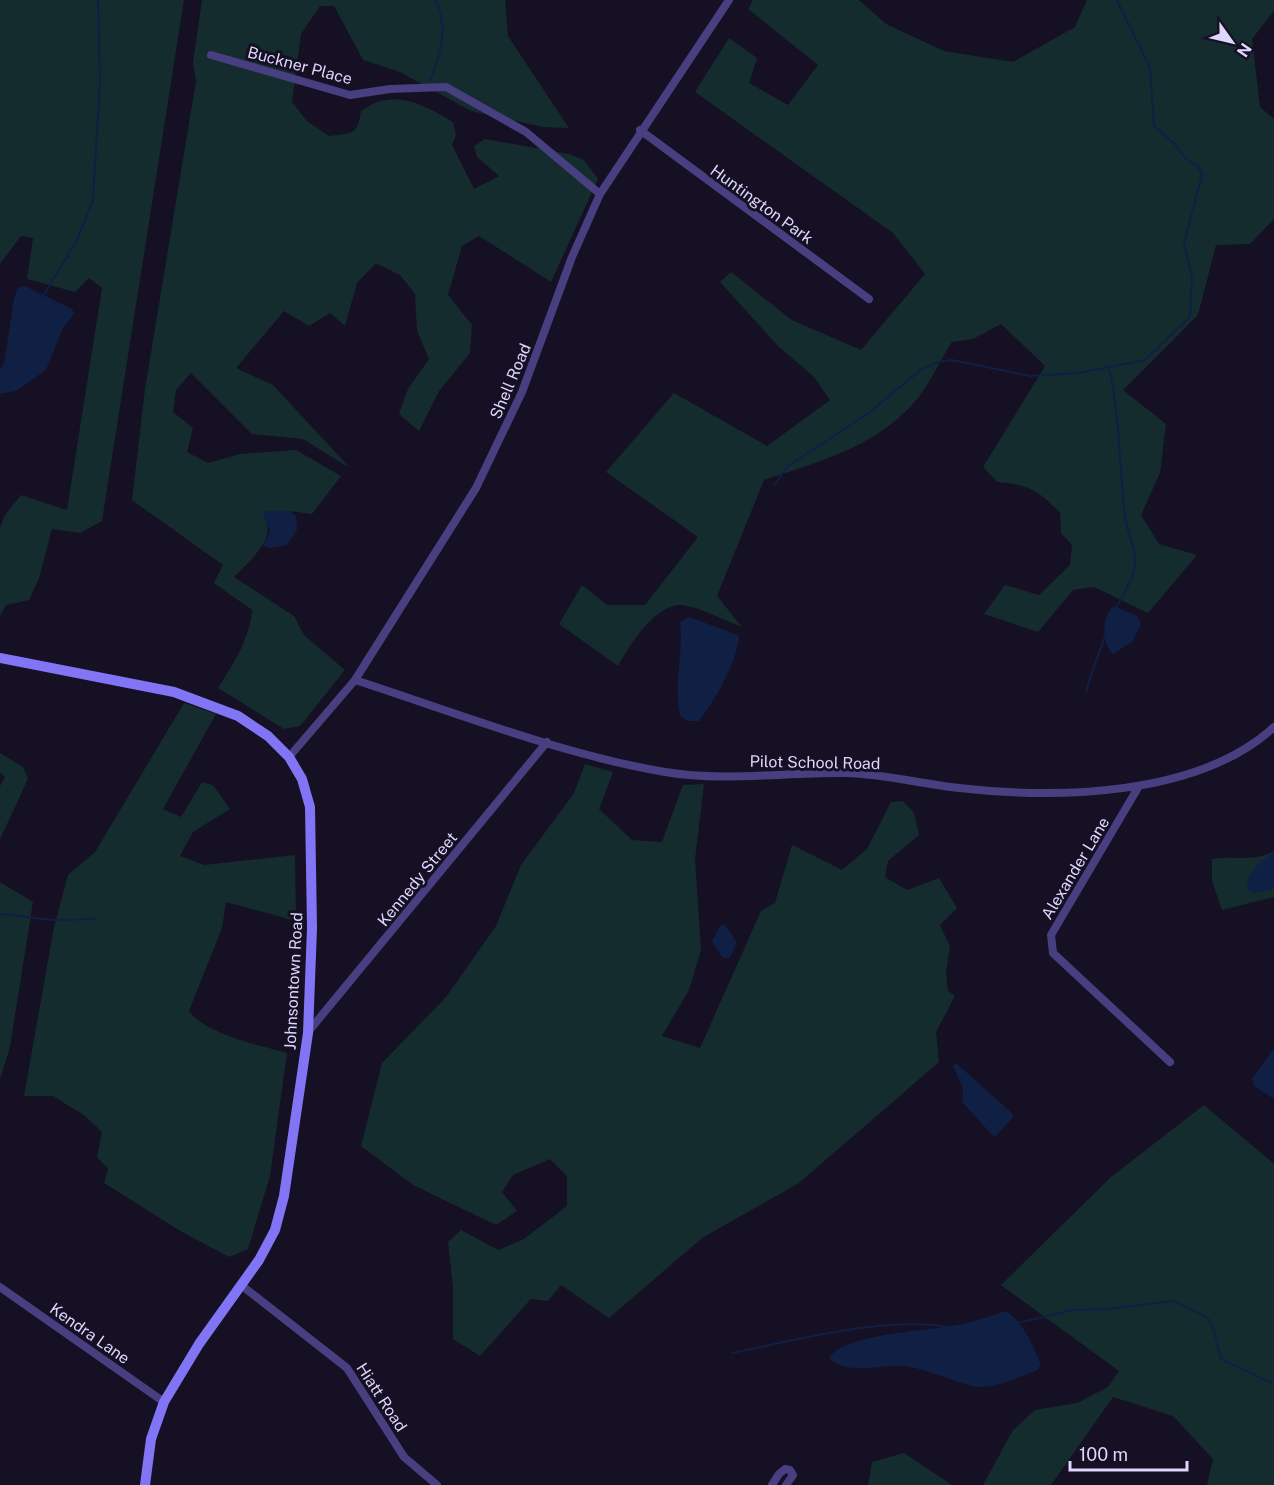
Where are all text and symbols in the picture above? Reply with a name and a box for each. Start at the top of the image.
north arrow [1202,12,1262,72]
text: N [1233,40,1255,61]
street label: Buckner Place [245,42,354,89]
street label: Huntington Park [707,161,817,248]
street label: Shell Road [486,341,535,422]
street label: Pilot School Road [749,752,881,773]
street label: Alexander Lane [1037,814,1113,923]
street label: Kennedy Street [374,828,461,930]
street label: Johnsontown Road [280,912,307,1050]
street label: Kendra Lane [46,1299,133,1368]
street label: Hiatt Road [352,1359,411,1435]
scale bar [1070,1434,1187,1472]
text: 100 m [1079,1444,1128,1465]

